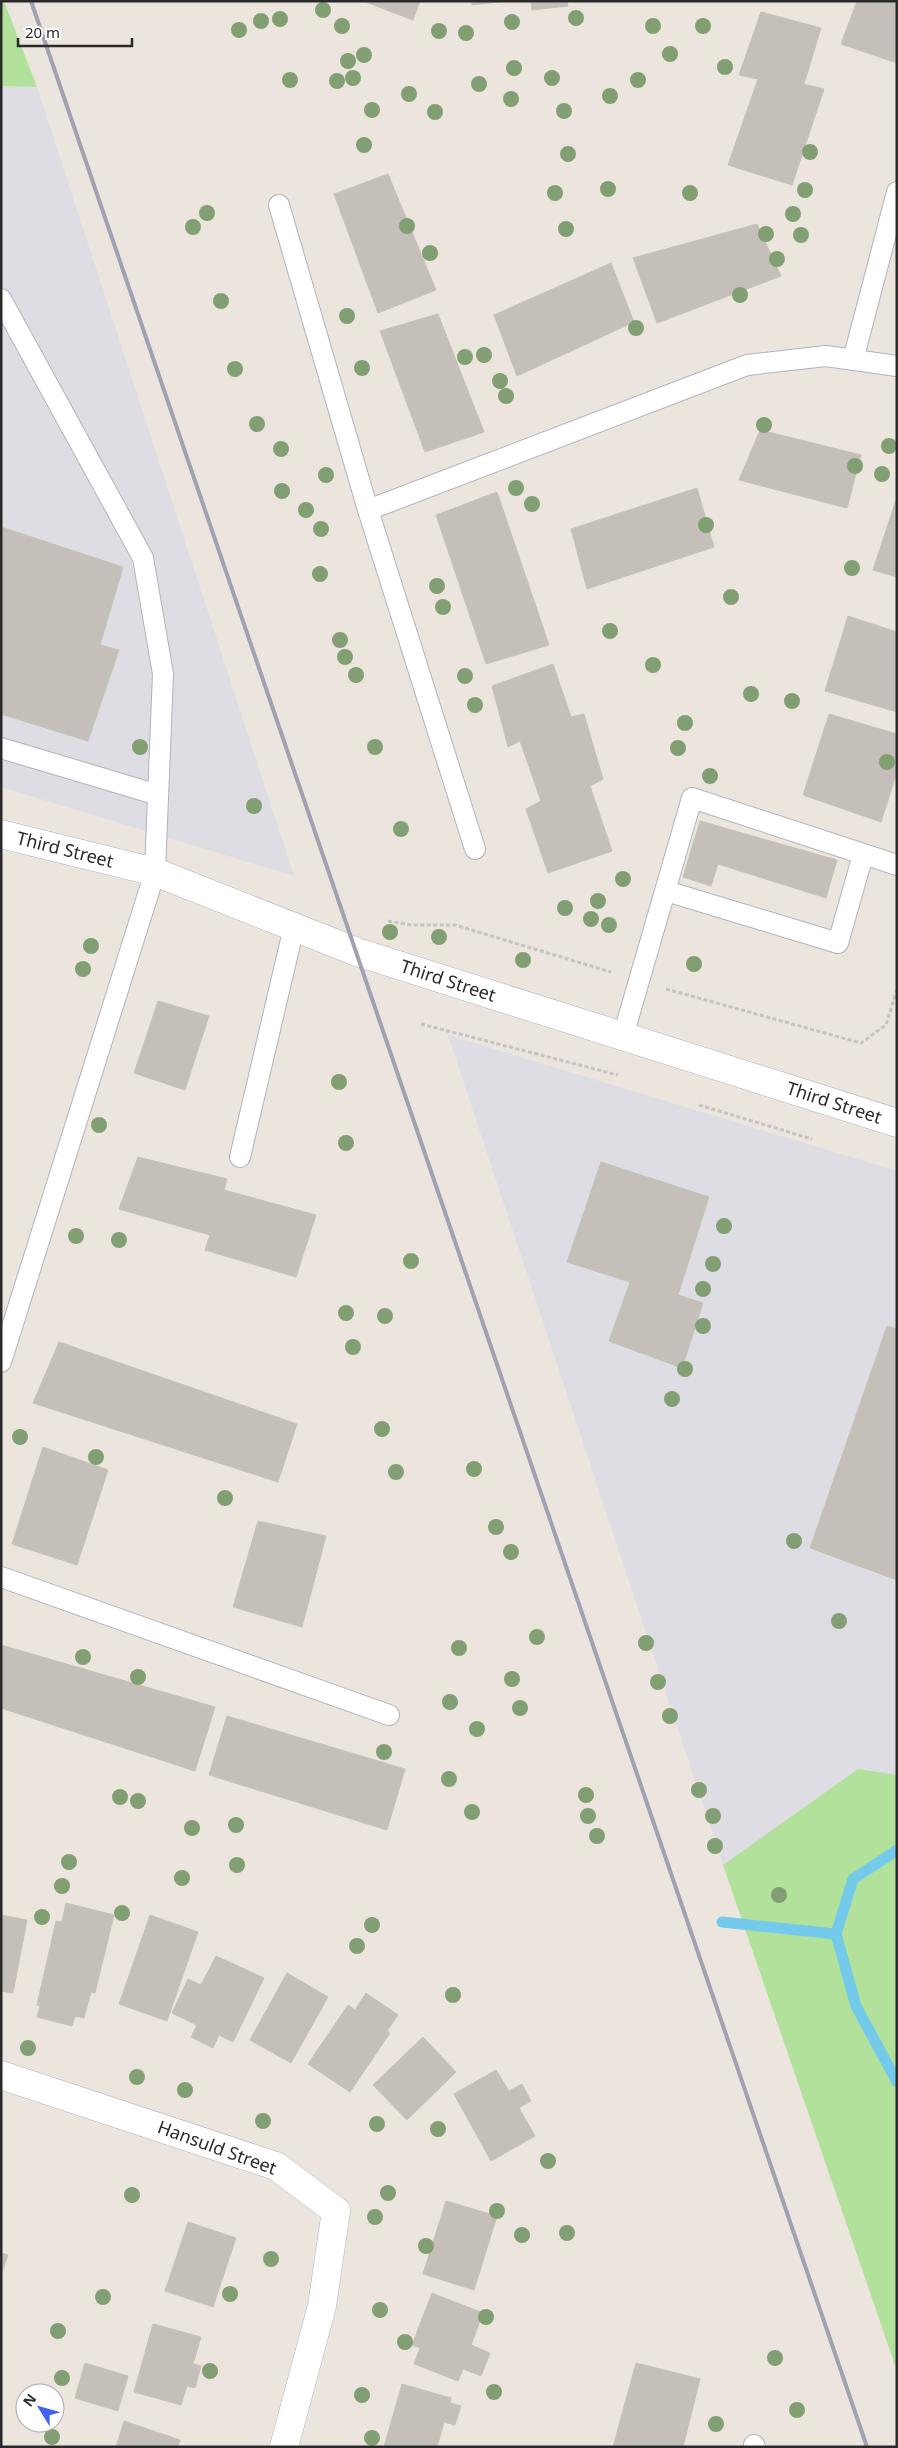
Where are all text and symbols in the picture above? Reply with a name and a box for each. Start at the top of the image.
scale bar [18,15,131,47]
text: 20 m [25,22,60,42]
street label: Third Street [14,825,117,873]
street label: Third Street [398,953,500,1007]
street label: Third Street [784,1075,886,1129]
street label: Hansuld Street [155,2114,281,2180]
north arrow [15,2383,65,2433]
text: N [18,2390,40,2410]

